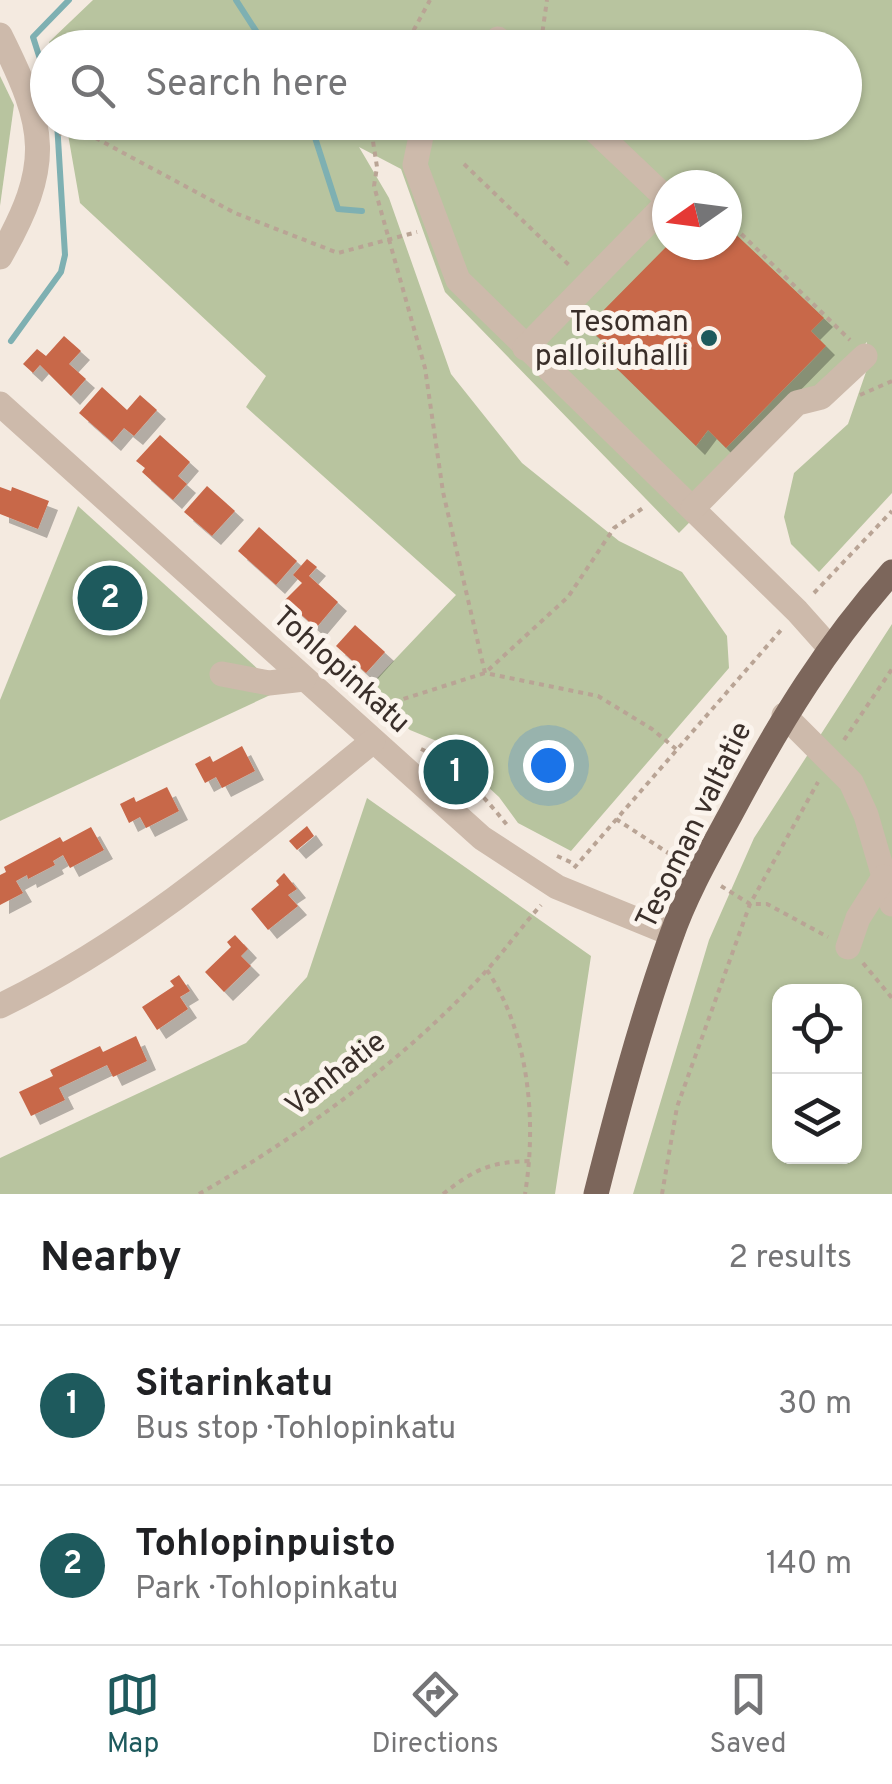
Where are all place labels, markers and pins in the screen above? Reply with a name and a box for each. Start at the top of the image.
place label: Tesoman palloiluhalli [535,305,689,376]
marker: Tesoman palloiluhalli [698,327,720,349]
pin: 2 [78,560,142,636]
pin: 1 [424,734,488,810]

